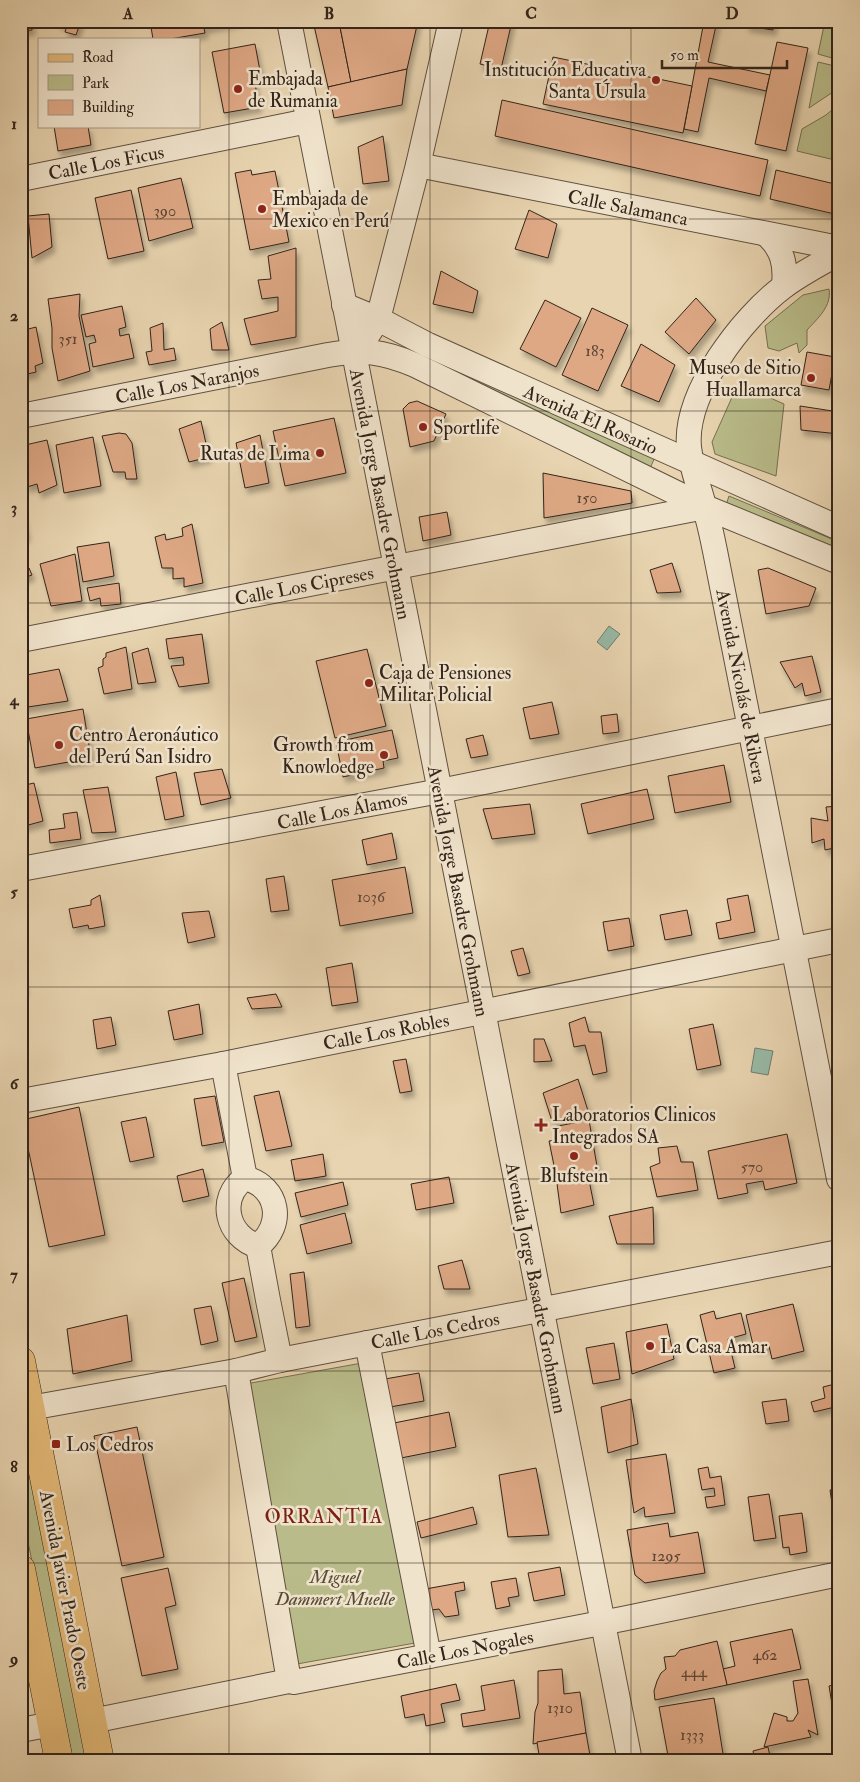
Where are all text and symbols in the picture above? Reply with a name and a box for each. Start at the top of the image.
text: A [122,4,134,24]
text: B [324,4,334,24]
text: C [525,4,537,24]
text: D [725,4,739,24]
legend [38,38,200,128]
scale bar [662,38,788,70]
text: 50 m [670,46,699,65]
text: Road [82,48,114,67]
place label: Institución Educativa Santa Úrsula [484,58,646,104]
place label: Embajada de Rumania [248,67,338,113]
text: Park [82,74,109,93]
marker: Institución Educativa Santa Úrsula [650,74,662,86]
marker: Embajada de Rumania [232,83,244,95]
text: Building [82,98,134,117]
text: 1 [11,114,17,134]
street label: Calle Los Ficus [46,140,166,186]
street label: Calle Salamanca [566,185,690,231]
place label: Embajada de Mexico en Perú [272,187,390,233]
house number: 390 [154,201,176,221]
marker: Embajada de Mexico en Perú [256,203,268,215]
text: 2 [10,306,18,326]
house number: 351 [59,329,77,349]
house number: 183 [585,341,605,361]
place label: Museo de Sitio Huallamarca [689,356,801,402]
street label: Calle Los Naranjos [113,358,261,410]
street label: Avenida Jorge Basadre Grohmann [344,366,416,622]
marker: Museo de Sitio Huallamarca [805,372,817,384]
street label: Avenida El Rosario [519,379,661,460]
place label: Sportlife [433,416,500,441]
marker: Sportlife [417,421,429,433]
place label: Rutas de Lima [200,442,310,466]
marker: Rutas de Lima [314,447,326,459]
house number: 150 [577,488,597,508]
text: 3 [11,498,17,518]
street label: Calle Los Cipreses [233,561,376,612]
street label: Avenida Nicolás de Ribera [710,586,772,785]
place label: Caja de Pensiones Militar Policial [379,661,511,707]
marker: Caja de Pensiones Militar Policial [363,677,375,689]
text: 4 [9,690,20,710]
place label: Centro Aeronáutico del Perú San Isidro [69,723,218,769]
place label: Growth from Knowloedge [273,733,374,779]
marker: Centro Aeronáutico del Perú San Isidro [53,739,65,751]
marker: Growth from Knowloedge [378,749,390,761]
street label: Avenida Jorge Basadre Grohmann [422,763,494,1019]
street label: Calle Los Álamos [275,785,409,835]
text: 5 [10,882,18,902]
house number: 1036 [357,887,386,907]
street label: Calle Los Robles [321,1008,451,1056]
text: 6 [10,1074,20,1094]
place label: Laboratorios Clinicos Integrados SA [552,1103,716,1149]
marker: Laboratorios Clinicos Integrados SA [534,1118,548,1132]
marker: Blufstein [568,1150,580,1162]
house number: 570 [741,1157,763,1177]
street label: Avenida Jorge Basadre Grohmann [500,1160,572,1416]
place label: Blufstein [540,1164,609,1188]
text: 7 [10,1265,18,1285]
street label: Calle Los Cedros [369,1307,502,1355]
place label: La Casa Amar [660,1335,767,1359]
marker: La Casa Amar [644,1340,656,1352]
place label: Los Cedros [66,1433,153,1457]
marker: Los Cedros [50,1438,62,1450]
text: 8 [10,1457,18,1477]
street label: Avenida Javier Prado Oeste [34,1487,96,1692]
district label: ORRANTIA [264,1504,384,1529]
house number: 1295 [651,1546,681,1566]
park label: Miguel Dammert Muelle [274,1565,395,1611]
street label: Calle Los Nogales [395,1625,536,1675]
house number: 462 [753,1645,777,1665]
text: 9 [8,1649,18,1669]
house number: 444 [681,1662,708,1682]
house number: 1310 [547,1698,573,1718]
house number: 1333 [680,1725,704,1745]

